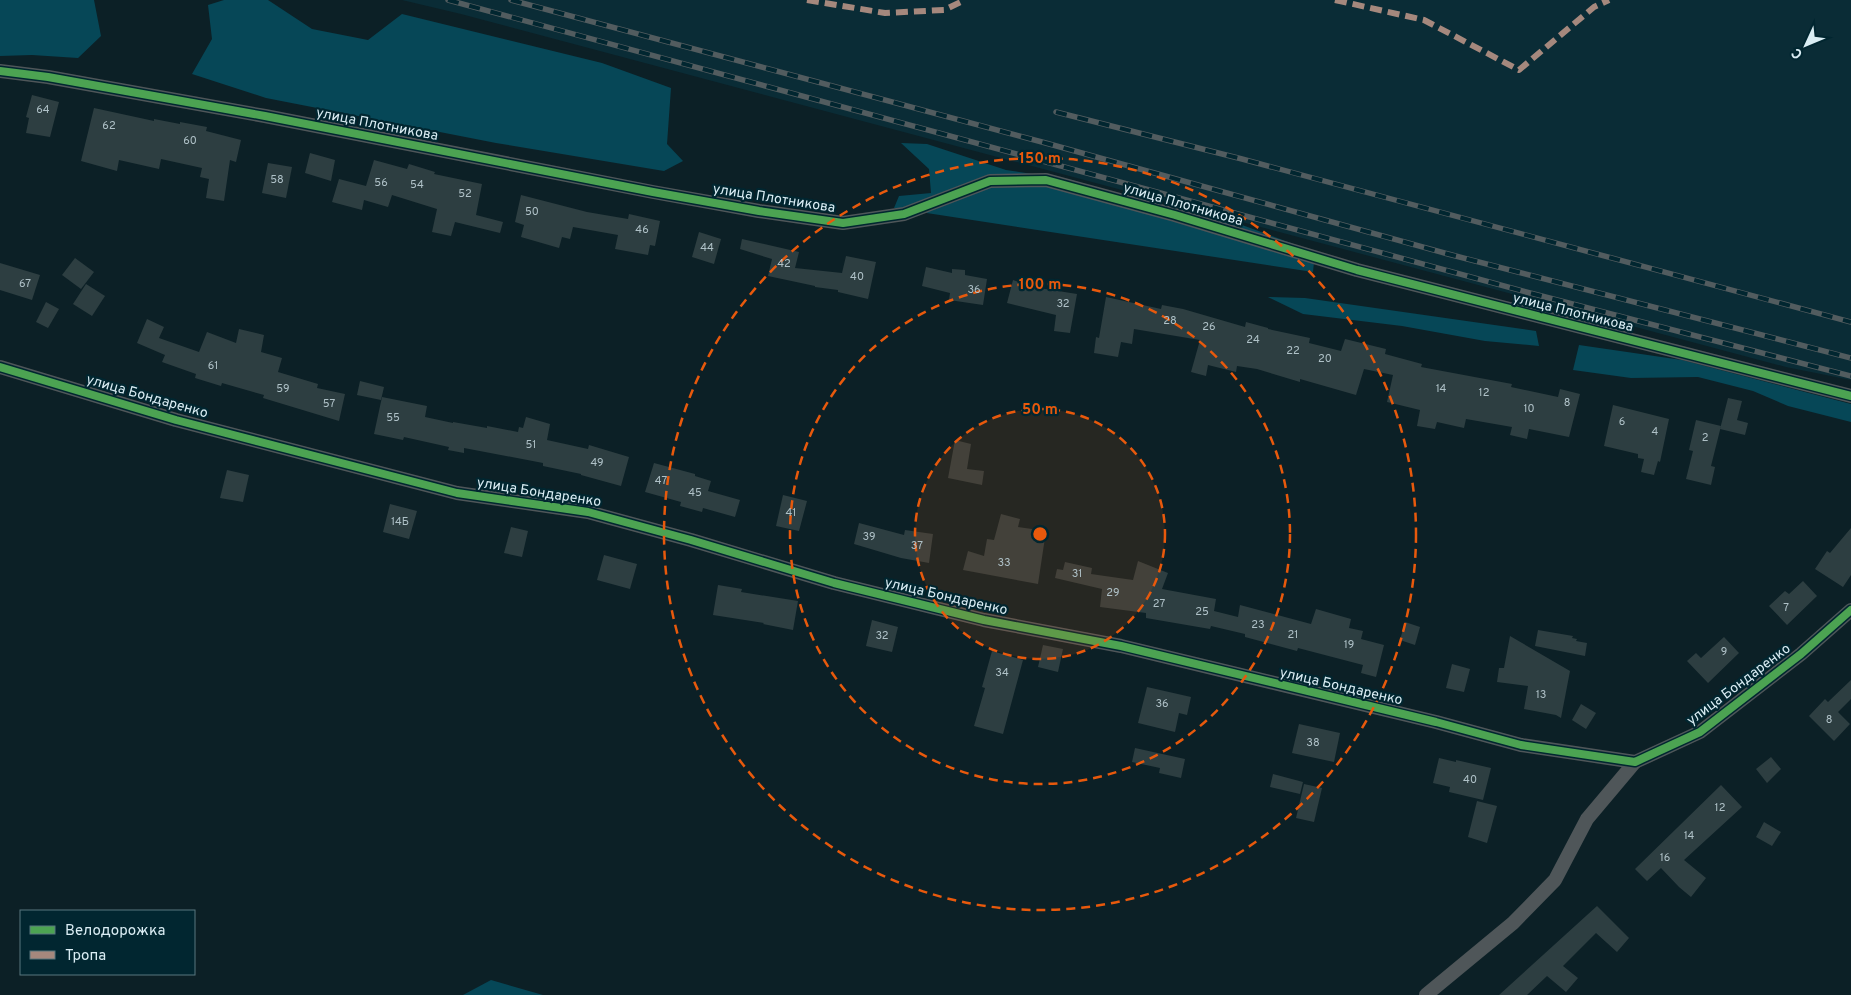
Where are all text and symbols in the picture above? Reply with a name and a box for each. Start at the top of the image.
north arrow [1781,20,1831,70]
text: С [1788,44,1807,62]
house number: 64 [36,103,50,117]
street label: улица Плотникова [315,105,439,145]
house number: 62 [102,119,116,133]
house number: 60 [183,134,197,148]
text: 150 m [1019,150,1061,169]
house number: 58 [270,173,284,187]
house number: 56 [374,176,388,190]
house number: 54 [410,178,424,192]
street label: улица Плотникова [1121,180,1245,230]
street label: улица Плотникова [712,181,836,217]
house number: 52 [458,187,472,201]
house number: 50 [525,205,539,219]
house number: 46 [635,223,649,237]
house number: 44 [700,241,714,255]
house number: 42 [777,257,791,271]
house number: 40 [850,270,864,284]
text: 100 m [1019,276,1061,295]
house number: 67 [19,277,31,291]
house number: 36 [967,283,981,297]
street label: улица Плотникова [1511,290,1635,336]
house number: 32 [1056,297,1070,311]
house number: 28 [1163,314,1177,328]
house number: 26 [1202,320,1216,334]
house number: 24 [1246,333,1260,347]
house number: 22 [1286,344,1300,358]
house number: 20 [1318,352,1332,366]
house number: 61 [208,359,218,373]
street label: улица Бондаренко [84,372,210,423]
house number: 59 [276,382,290,396]
house number: 14 [1436,382,1447,396]
house number: 12 [1479,386,1489,400]
house number: 8 [1564,396,1570,410]
house number: 57 [323,397,335,411]
text: 50 m [1022,401,1058,420]
house number: 10 [1523,402,1535,416]
house number: 55 [386,411,400,425]
house number: 6 [1619,415,1625,429]
house number: 4 [1652,425,1659,439]
house number: 2 [1702,431,1708,445]
house number: 51 [526,438,536,452]
house number: 49 [590,456,604,470]
house number: 47 [655,474,667,488]
street label: улица Бондаренко [476,475,603,511]
house number: 45 [688,486,702,500]
house number: 41 [786,506,796,520]
house number: 14Б [391,515,409,529]
centre of rings [1031,525,1049,543]
house number: 39 [863,530,875,544]
house number: 37 [911,539,923,553]
house number: 33 [997,556,1011,570]
house number: 31 [1072,567,1082,581]
street label: улица Бондаренко [883,575,1009,619]
house number: 29 [1106,586,1120,600]
house number: 27 [1153,597,1165,611]
house number: 7 [1783,601,1789,615]
house number: 25 [1195,605,1209,619]
house number: 23 [1251,618,1265,632]
house number: 21 [1288,628,1298,642]
house number: 32 [875,629,889,643]
house number: 19 [1344,638,1354,652]
street label: улица Бондаренко [1684,640,1794,730]
house number: 9 [1721,645,1727,659]
street label: улица Бондаренко [1278,665,1404,709]
house number: 34 [995,666,1009,680]
house number: 13 [1536,688,1546,702]
house number: 36 [1155,697,1169,711]
house number: 8 [1826,713,1832,727]
house number: 38 [1306,736,1320,750]
house number: 40 [1463,773,1477,787]
house number: 12 [1715,801,1725,815]
house number: 14 [1684,829,1695,843]
house number: 16 [1660,851,1670,865]
legend [20,910,195,975]
text: Велодорожка [65,922,165,941]
text: Тропа [65,947,106,966]

